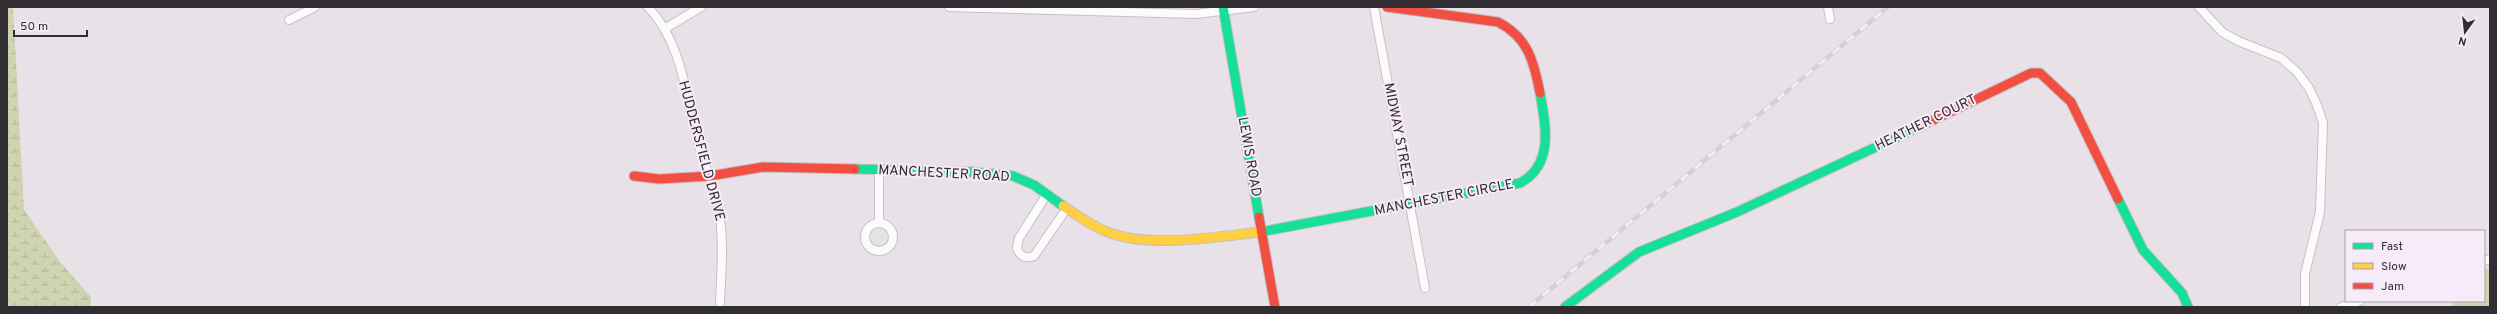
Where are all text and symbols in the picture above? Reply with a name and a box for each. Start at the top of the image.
scale bar [14,12,87,38]
north arrow [2445,12,2485,52]
text: 50 m [20,19,48,35]
text: N [2457,33,2468,48]
street label: HUDDERSFIELD DRIVE [674,79,728,223]
street label: MIDWAY STREET [1380,82,1416,188]
street label: HEATHER COURT [1873,91,1979,155]
street label: LEWIS ROAD [1234,116,1264,198]
street label: MANCHESTER ROAD [878,162,1010,186]
street label: MANCHESTER CIRCLE [1373,176,1515,220]
legend [2345,230,2485,302]
text: Fast [2381,239,2403,255]
text: Slow [2381,259,2407,275]
text: Jam [2381,279,2404,295]

